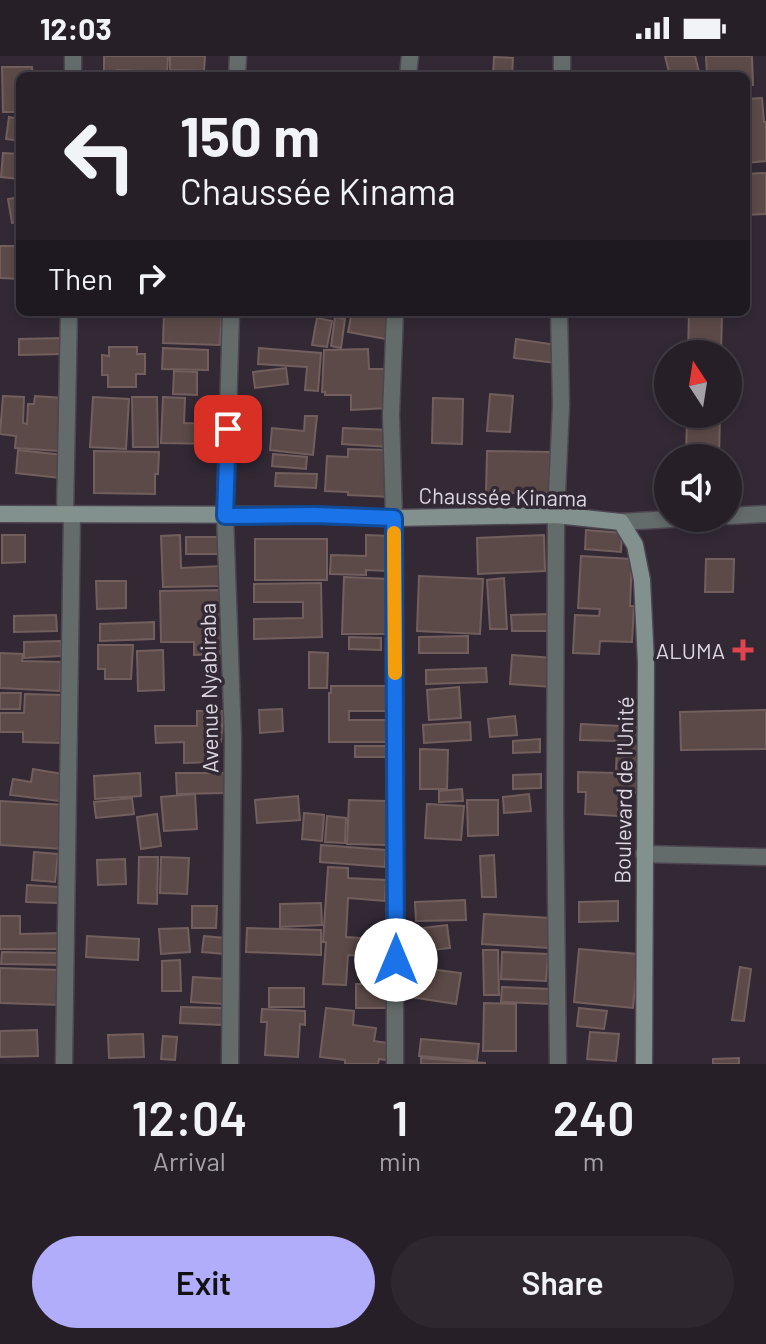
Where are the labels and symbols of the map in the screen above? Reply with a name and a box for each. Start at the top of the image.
north arrow [654,340,742,428]
pin [194,395,262,463]
street label: Chaussée Kinama [419,482,587,510]
street label: Avenue Nyabiraba [194,603,222,773]
place label: ALUMA [656,637,725,663]
marker: ALUMA [732,639,754,661]
street label: Boulevard de l'Unité [608,696,638,884]
position arrow [354,918,438,1002]

